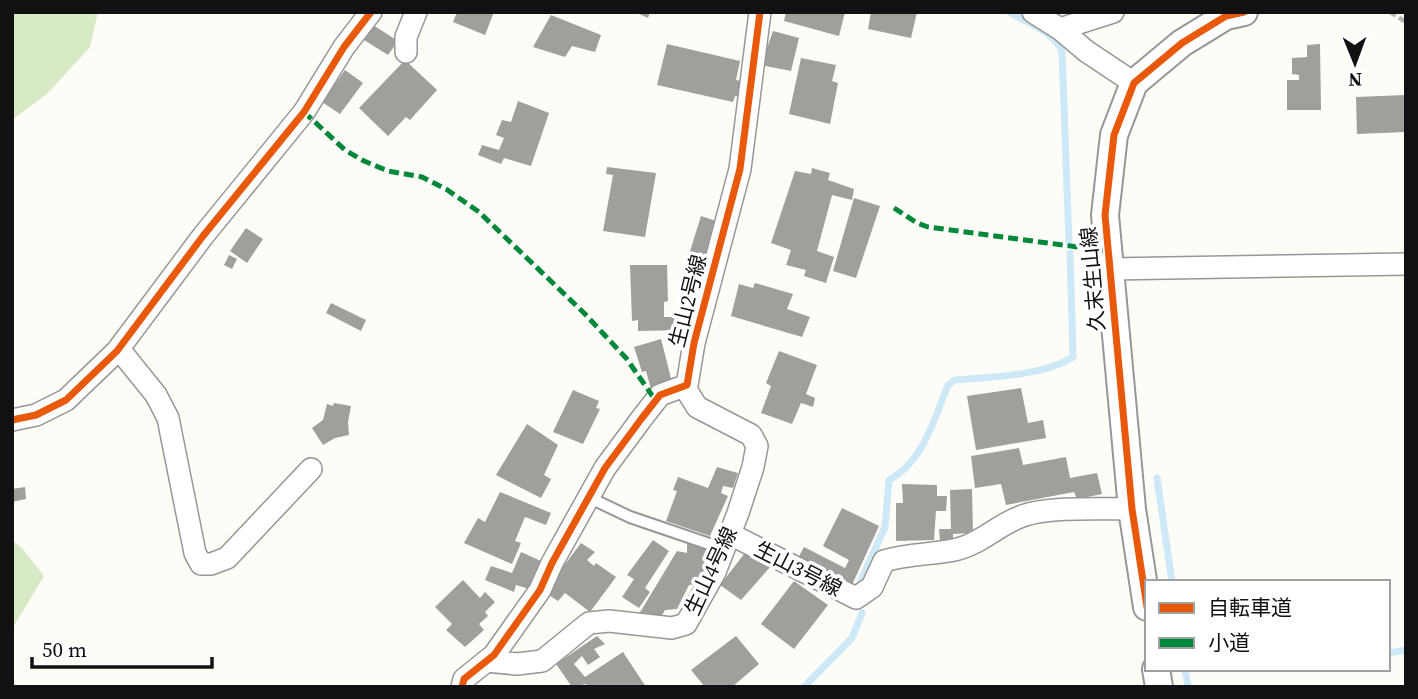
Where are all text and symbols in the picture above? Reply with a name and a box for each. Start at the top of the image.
north arrow [1320,28,1390,98]
text: N [1348,67,1362,93]
street label: 久末生山線 [1073,225,1112,333]
street label: 生山2号線 [662,252,713,350]
street label: 生山4号線 [677,522,744,620]
street label: 生山3号線 [750,534,847,603]
legend [1145,580,1390,671]
text: 自転車道 [1208,593,1292,622]
scale bar [32,626,212,670]
text: 小道 [1208,628,1250,657]
text: 50 m [42,635,87,664]

